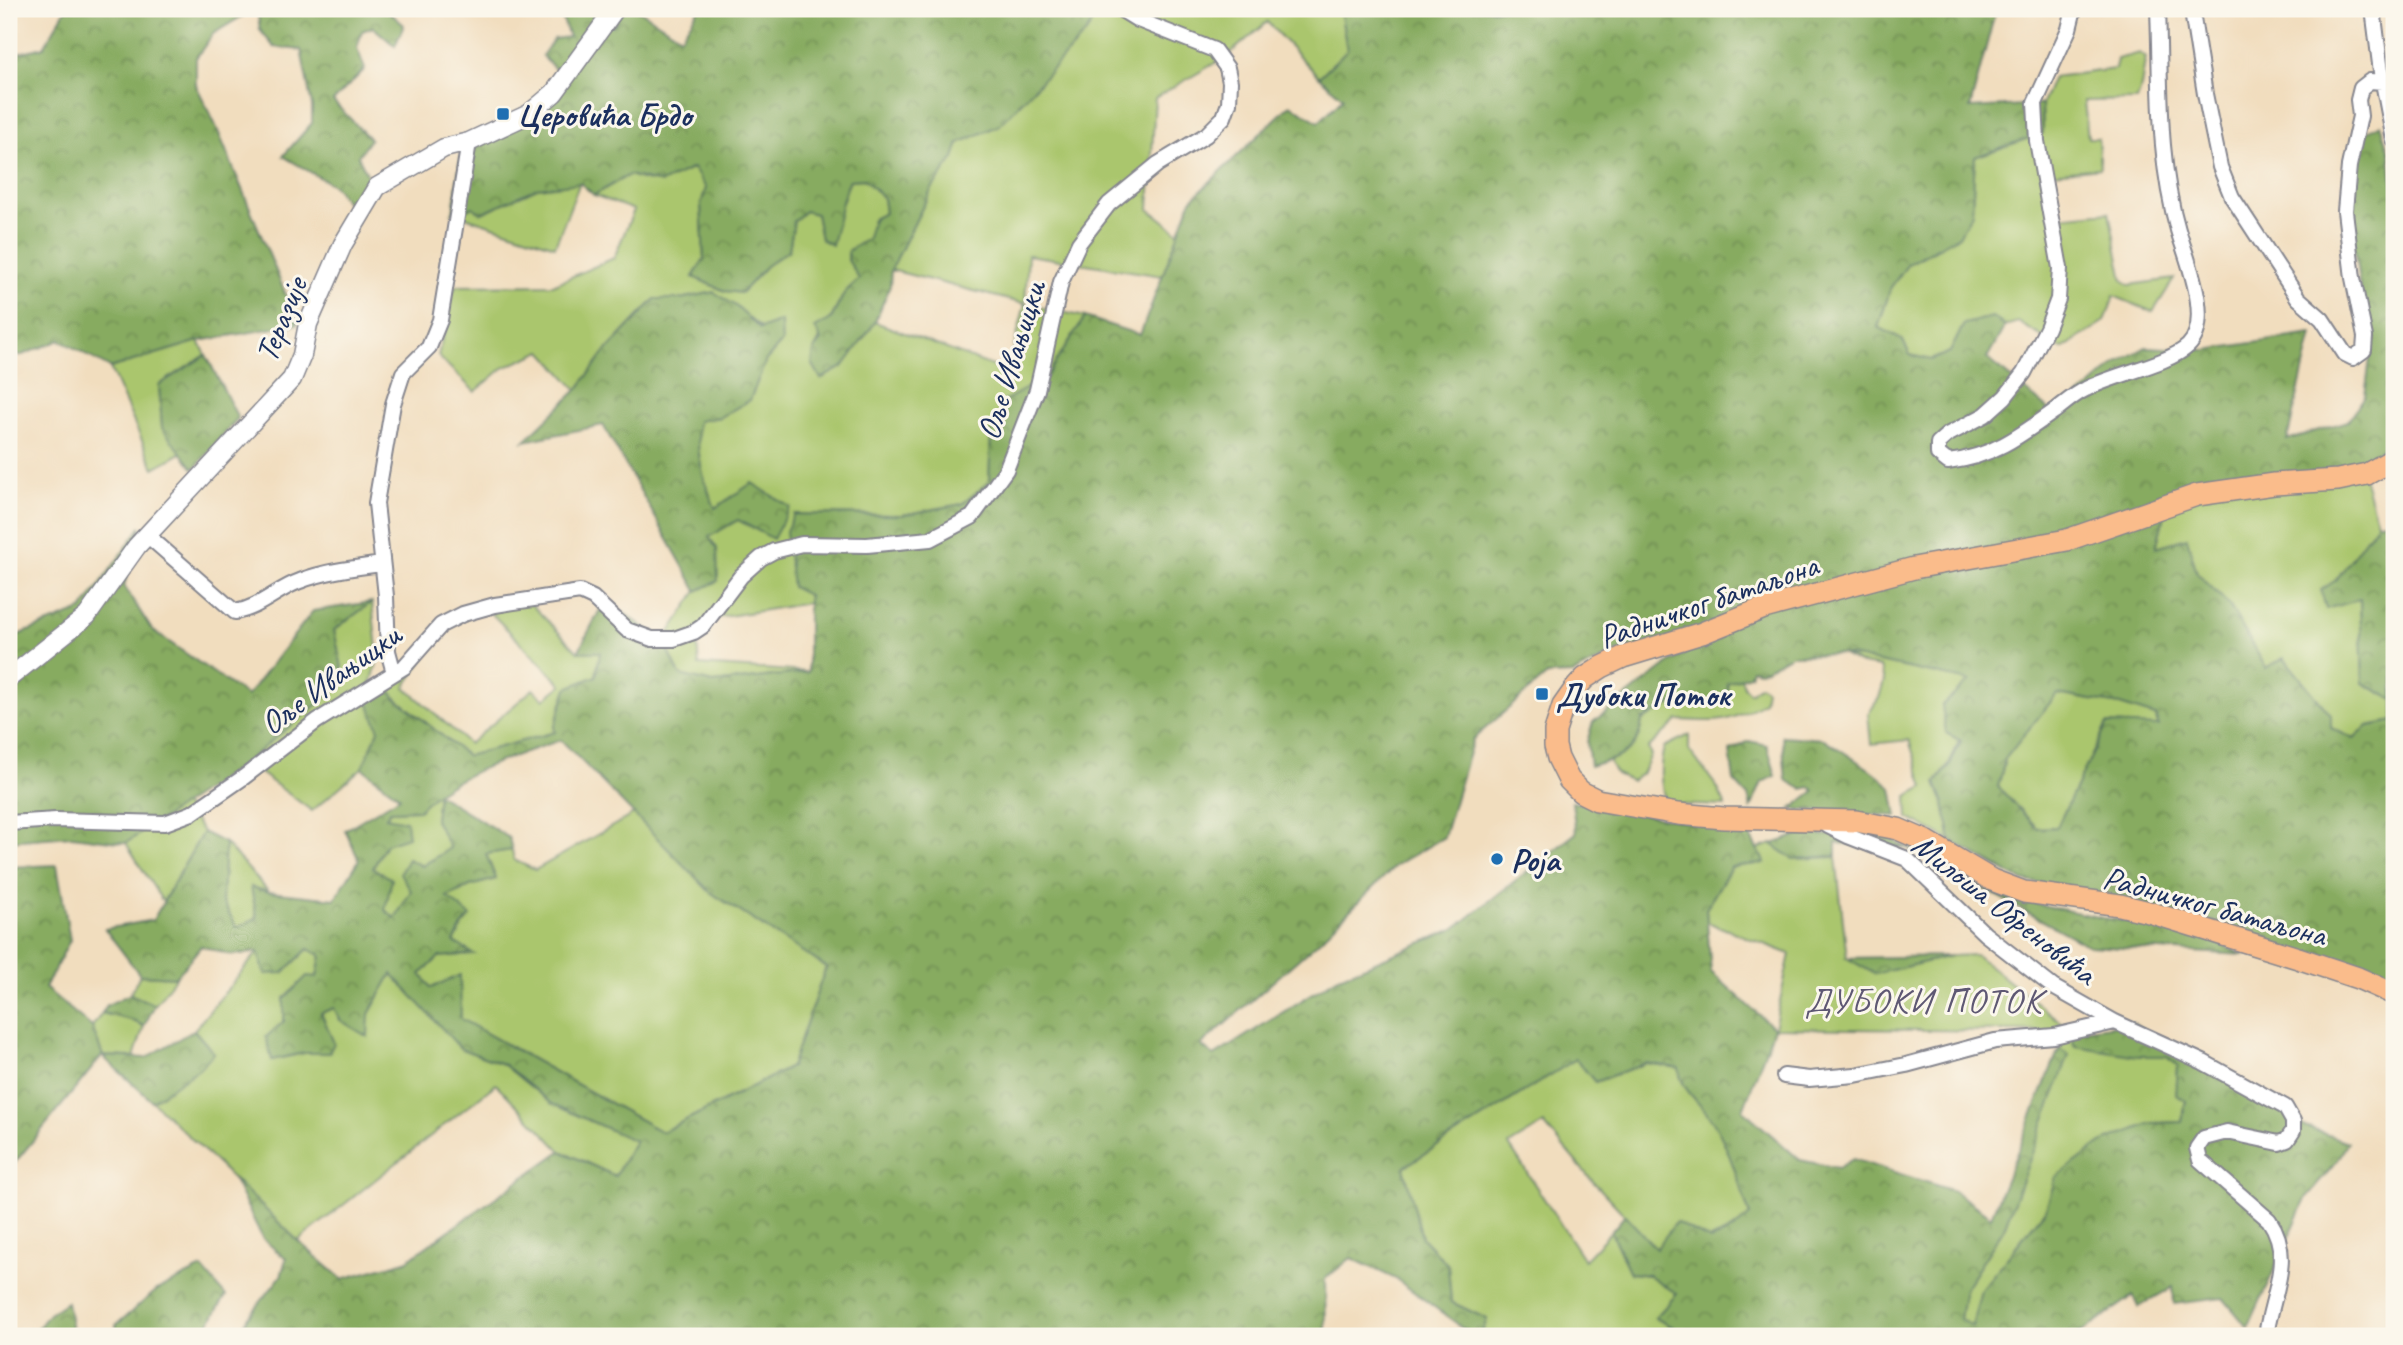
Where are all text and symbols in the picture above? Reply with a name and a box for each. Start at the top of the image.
place label: Церовића Брдо [517,94,695,136]
marker: Церовића Брдо [495,106,511,122]
street label: Теразије [245,269,318,368]
street label: Оље Ивањицки [967,274,1056,445]
street label: Радничког батаљона [1593,543,1825,658]
street label: Оље Ивањицки [252,612,411,744]
place label: Дубоки Поток [1556,674,1733,716]
marker: Дубоки Поток [1534,686,1550,702]
street label: Милоша Обреновића [1903,824,2107,996]
place label: Роја [1511,839,1561,881]
marker: Роја [1489,851,1505,867]
street label: Радничког батаљона [2099,856,2332,956]
district label: ДУБОКИ ПОТОК [1805,978,2048,1023]

